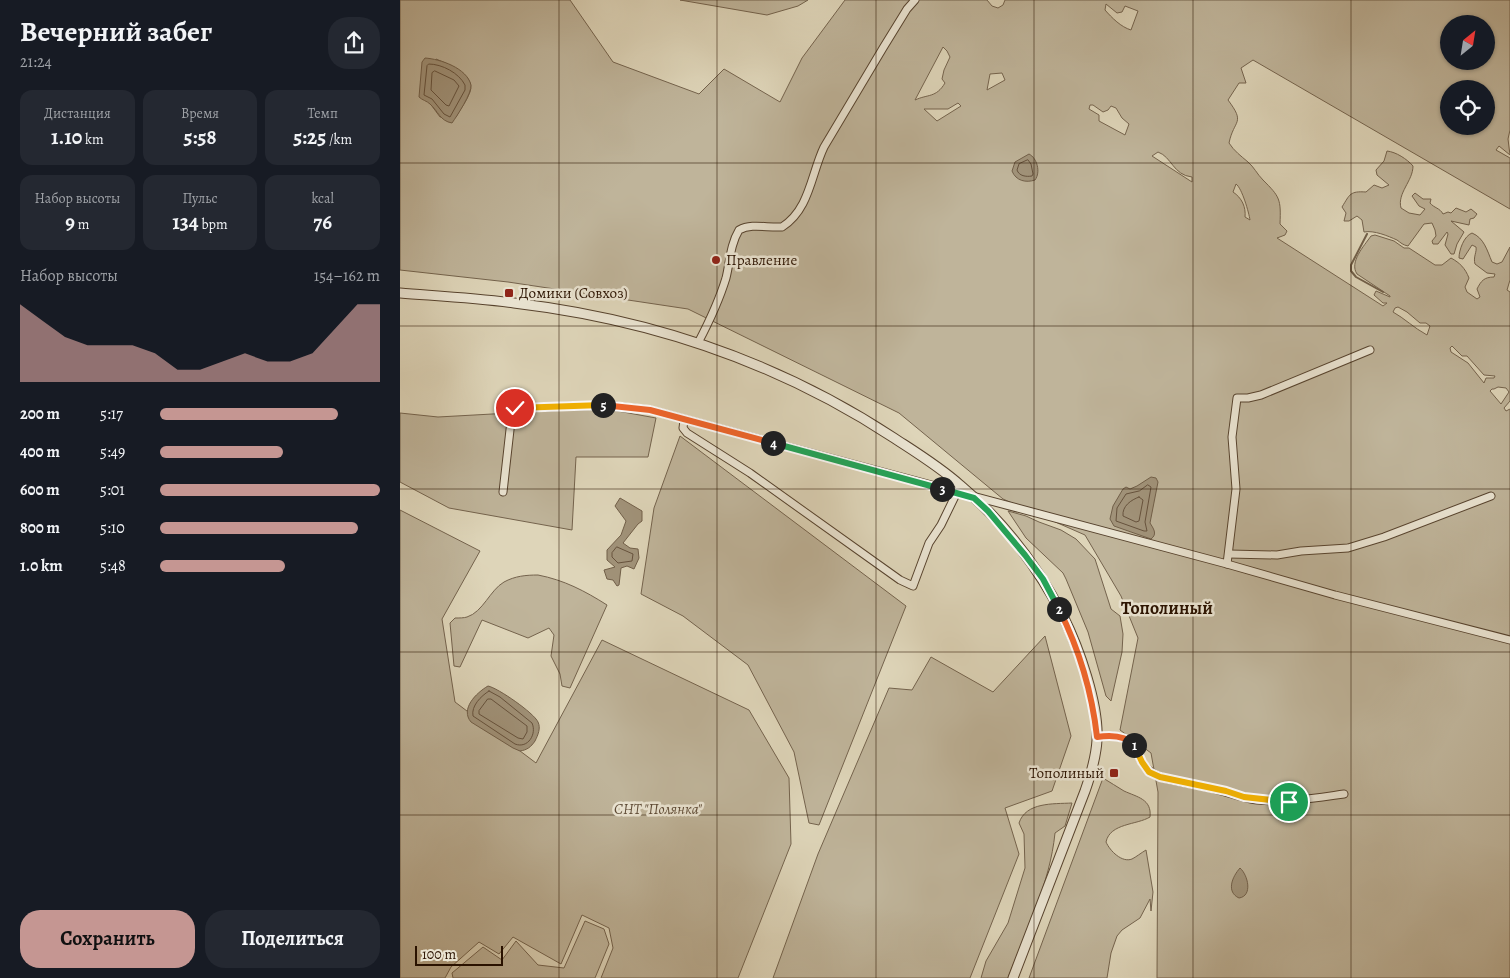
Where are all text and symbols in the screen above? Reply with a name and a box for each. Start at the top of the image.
text: Вечерний забег [20,13,212,51]
north arrow [1440,15,1495,70]
map controls [1440,15,1495,135]
button: share [328,17,380,69]
text: 21:24 [20,51,52,73]
button: locate [1440,80,1495,135]
text: Дистанция [44,104,111,123]
text: Время [181,104,219,123]
text: Темп [307,104,338,123]
text: 1.10 [51,123,82,151]
text: 5:58 [183,123,217,151]
text: 5:25 [293,123,326,151]
text: km [82,130,104,149]
text: /km [326,130,352,149]
text: Набор высоты [34,189,120,208]
text: Пульс [182,189,217,208]
text: kcal [311,189,334,208]
text: 9 [65,208,75,236]
text: 134 [172,208,199,236]
text: 76 [313,208,332,236]
text: m [75,215,89,234]
text: bpm [199,215,228,234]
place label: Правление [726,250,797,270]
marker: Правление [710,254,722,266]
text: Набор высоты [20,265,118,287]
text: 154–162 m [314,265,380,287]
place label: Домики (Совхоз) [519,283,628,303]
marker: Домики (Совхоз) [503,287,515,299]
pin [494,387,536,429]
pin: 5 [590,392,616,418]
icon: check [501,394,529,422]
text: 5 [601,396,606,415]
text: 200 m [20,403,60,425]
text: 5:17 [100,403,123,425]
pin: 4 [760,430,786,456]
text: 4 [770,434,777,453]
text: 400 m [20,441,60,463]
text: 5:49 [100,441,125,463]
pin: 3 [930,476,954,502]
text: 600 m [20,479,60,501]
text: 5:01 [100,479,125,501]
text: 3 [939,480,946,499]
text: 800 m [20,517,60,539]
text: 5:10 [100,517,125,539]
text: 1.0 km [20,555,63,577]
text: 5:48 [100,555,126,577]
pin: 2 [1046,596,1072,622]
district label: Тополиный [1121,596,1213,620]
text: 2 [1056,600,1063,619]
pin: 1 [1122,732,1146,758]
text: 1 [1132,736,1137,755]
place label: Тополиный [1029,763,1104,783]
marker: Тополиный [1108,767,1120,779]
pin [1268,781,1310,823]
icon: arrive [1275,788,1303,816]
park label: СНТ "Полянка" [614,799,703,819]
button: Сохранить [20,910,195,968]
button: Поделиться [205,910,380,968]
scale bar [415,943,502,966]
text: 100 m [422,945,456,964]

